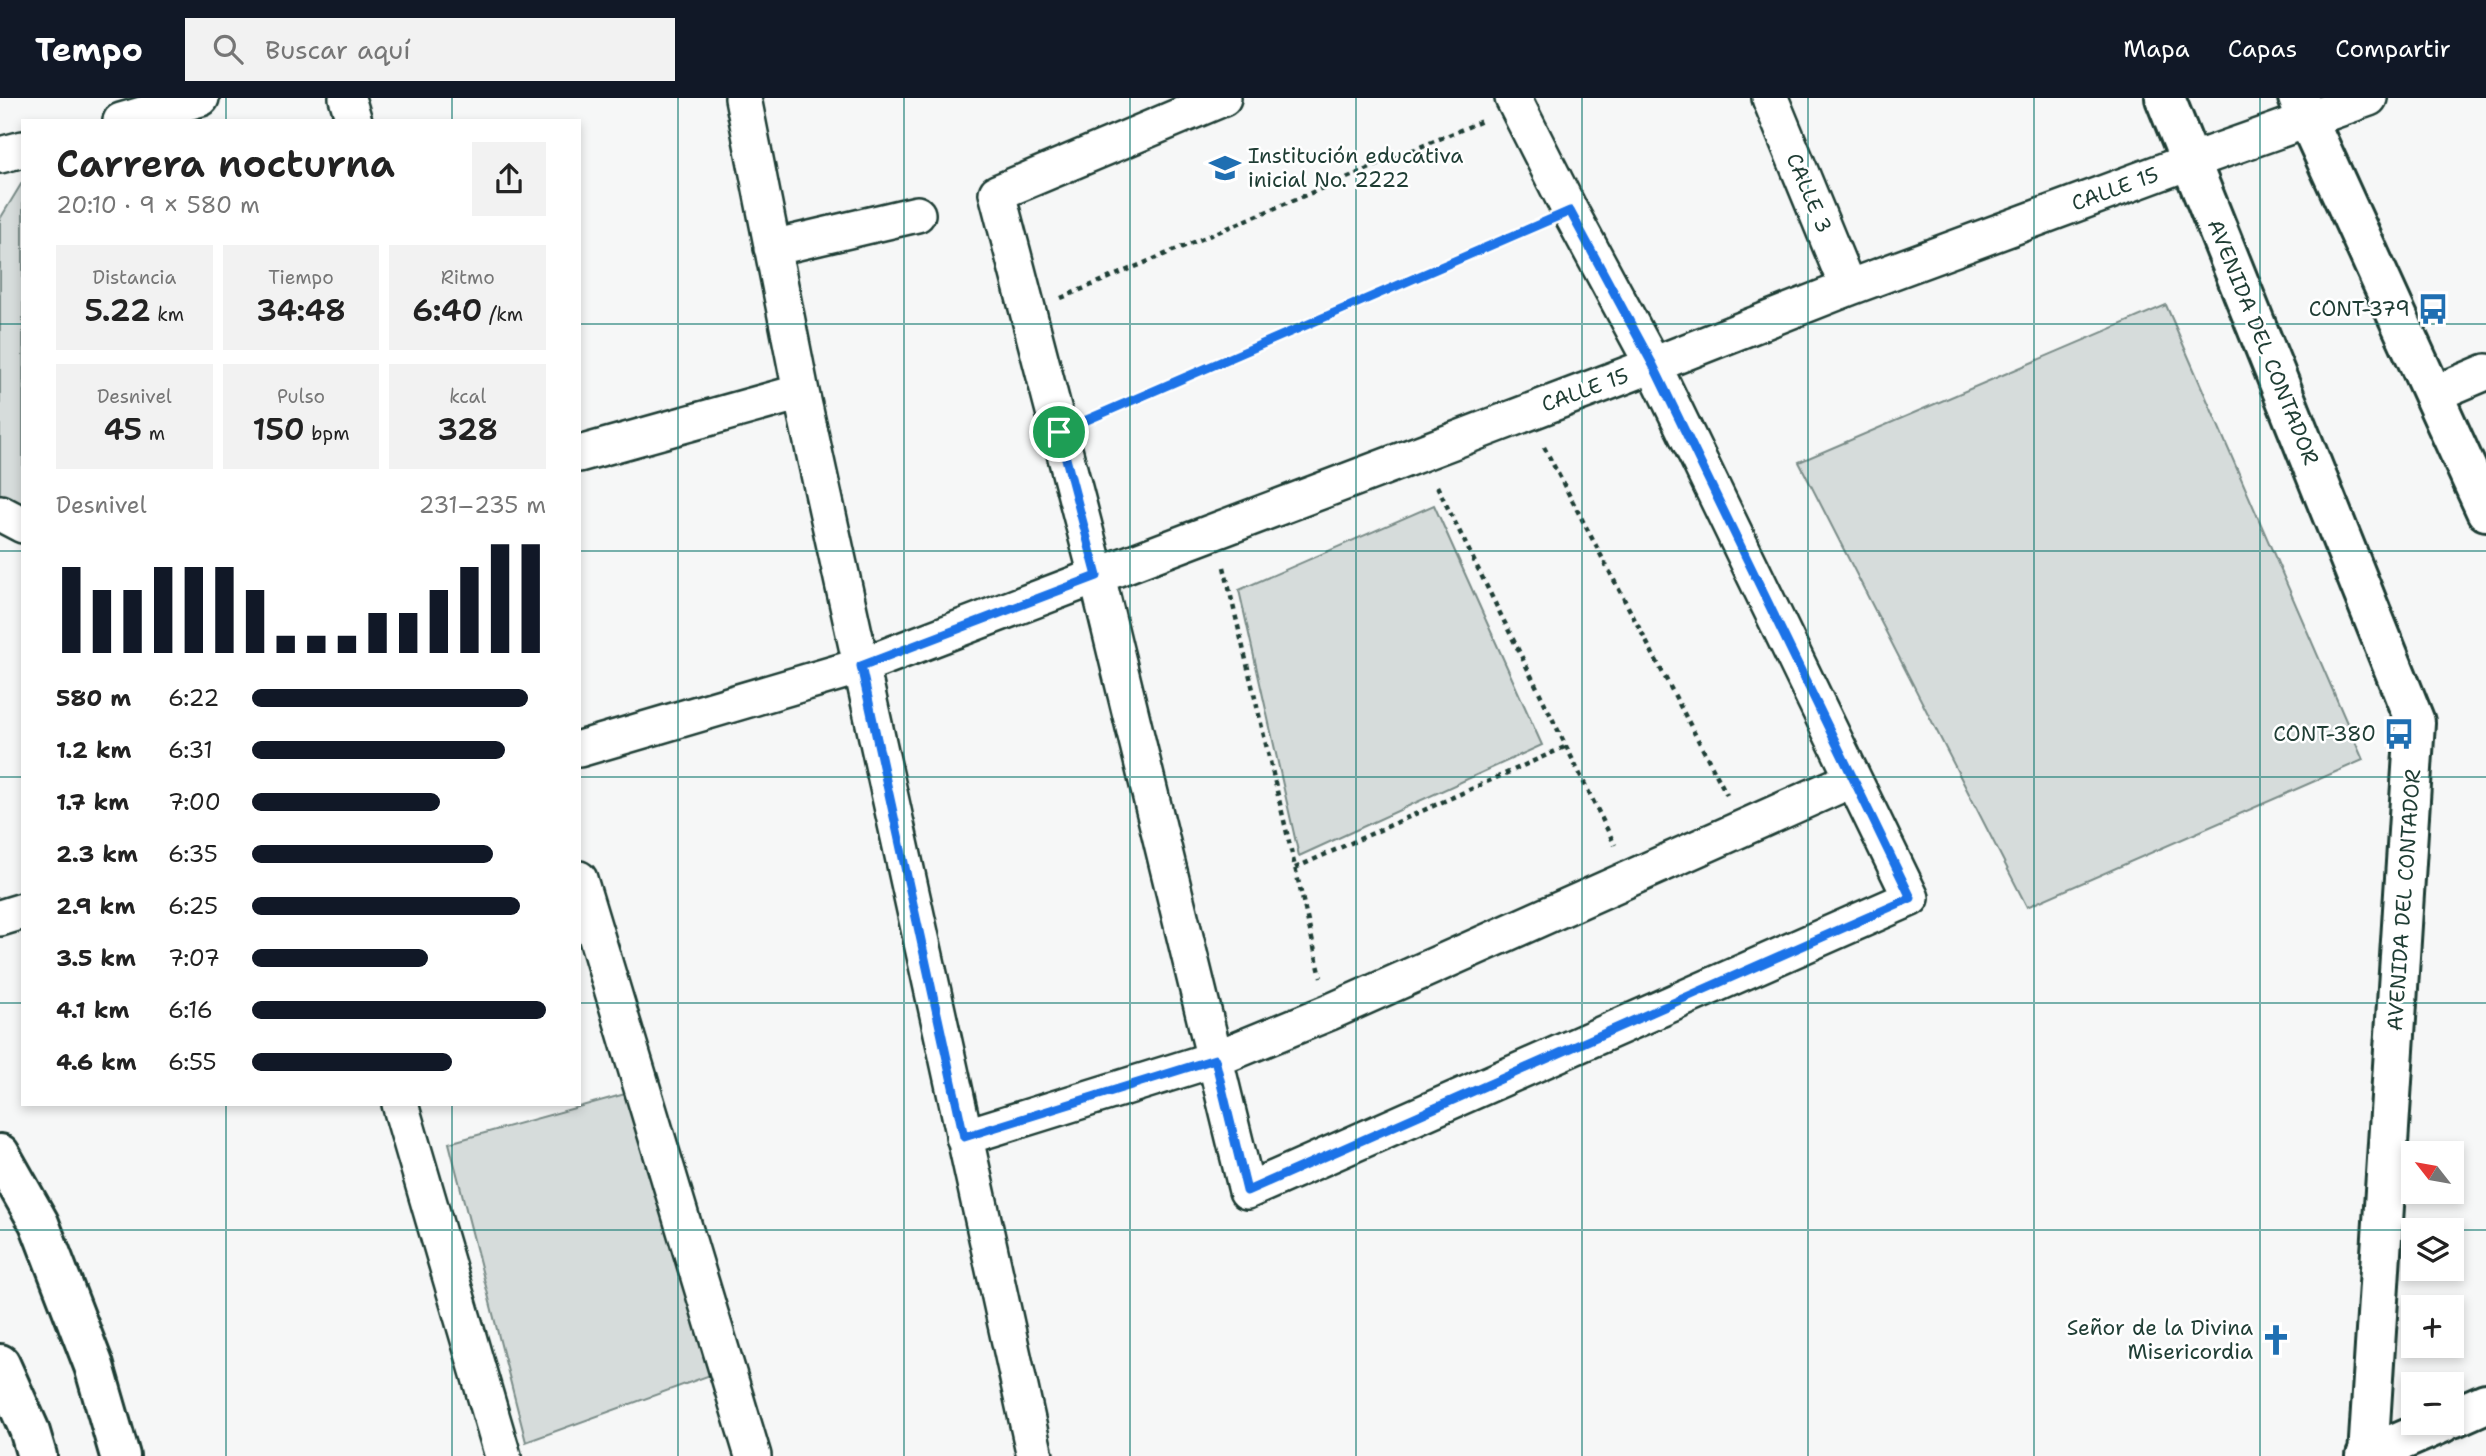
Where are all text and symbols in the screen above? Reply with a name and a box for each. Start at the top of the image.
search box [185,18,675,81]
text: Tempo [35,27,143,72]
icon: search [209,30,247,68]
text: Buscar aquí [265,32,411,67]
text: Mapa [2123,33,2190,65]
text: Capas [2228,33,2297,65]
text: Compartir [2335,33,2451,65]
text: Carrera nocturna [56,138,395,189]
button: share [472,142,546,216]
place label: Institución educativa inicial No. 2222 [1248,142,1463,194]
street label: CALLE 3 [1780,149,1838,237]
school or university icon: Institución educativa inicial No. 2222 [1208,151,1242,185]
street label: CALLE 15 [2068,160,2162,218]
text: 20:10 · 9 × 580 m [56,190,260,220]
street label: AVENIDA DEL CONTADOR [2201,215,2325,469]
text: Distancia [92,265,176,290]
text: Tiempo [268,265,334,290]
text: Ritmo [441,265,495,290]
text: 5.22 [84,290,151,331]
text: 34:48 [256,290,346,331]
text: 6:40 [412,290,483,331]
bus stop icon: CONT-379 [2416,292,2450,326]
place label: CONT-379 [2309,295,2410,323]
text: km [151,302,184,327]
text: /km [483,302,523,327]
street label: CALLE 15 [1538,361,1632,419]
text: Desnivel [97,384,172,409]
text: Pulso [277,384,325,409]
text: kcal [449,384,486,409]
pin [1029,402,1089,462]
text: 45 [104,409,142,450]
text: 150 [252,409,305,450]
text: 328 [437,409,498,450]
icon: arrive [1040,413,1078,451]
text: m [142,421,165,446]
text: bpm [305,421,350,446]
text: Desnivel [56,490,147,520]
text: 231–235 m [418,490,546,520]
text: 580 m [56,683,131,713]
text: 6:22 [168,683,219,713]
bus stop icon: CONT-380 [2382,717,2416,751]
place label: CONT-380 [2273,720,2376,748]
text: 1.2 km [56,735,132,765]
text: 6:31 [168,735,213,765]
street label: AVENIDA DEL CONTADOR [2381,768,2427,1032]
text: 1.7 km [56,787,129,817]
text: 7:00 [168,787,221,817]
text: 2.3 km [56,839,138,869]
text: 6:35 [168,839,218,869]
text: 2.9 km [56,891,135,921]
text: 6:25 [168,891,218,921]
text: 3.5 km [56,943,136,973]
text: 7:07 [168,943,220,973]
text: 4.1 km [56,995,129,1025]
text: 6:16 [168,995,213,1025]
text: 4.6 km [56,1047,137,1077]
text: 6:55 [168,1047,217,1077]
north arrow [2401,1141,2464,1204]
map controls [2401,1141,2464,1435]
button: layers [2401,1218,2464,1281]
button: + [2401,1295,2464,1358]
place label: Señor de la Divina Misericordia [2067,1314,2253,1366]
church icon: Señor de la Divina Misericordia [2259,1323,2293,1357]
button: − [2401,1372,2464,1435]

